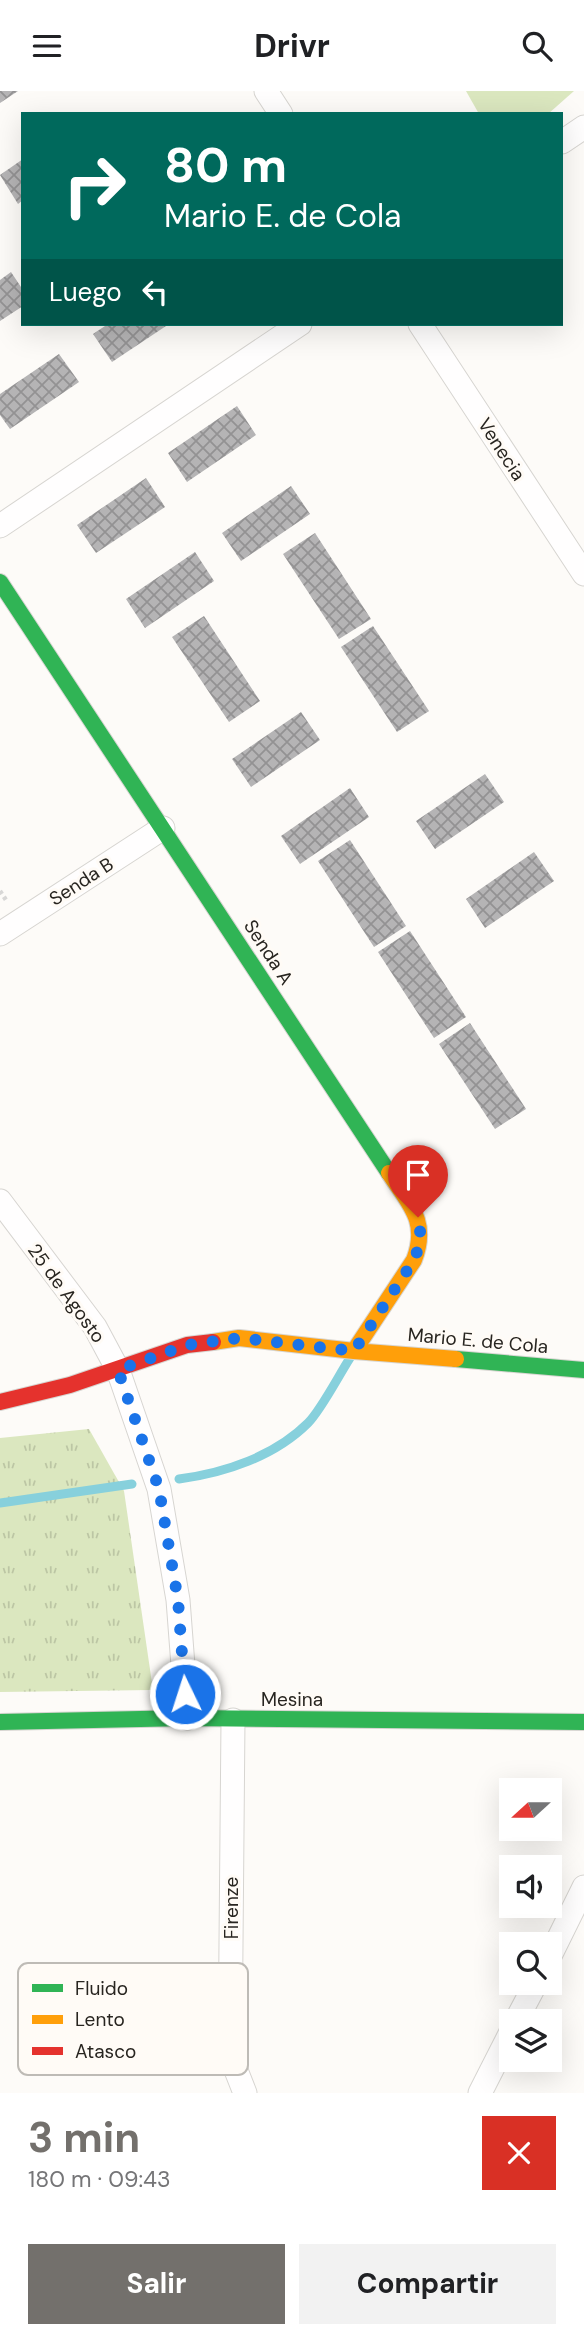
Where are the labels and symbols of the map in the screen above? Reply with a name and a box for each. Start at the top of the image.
street label: Venecia [472,413,531,485]
street label: Senda B [44,851,118,911]
street label: Senda A [238,915,299,990]
pin [388,1145,448,1217]
street label: 25 de Agosto [22,1239,111,1348]
street label: Mario E. de Cola [407,1322,549,1359]
position arrow [148,1657,222,1731]
street label: Mesina [261,1687,323,1712]
north arrow [499,1778,562,1841]
street label: Firenze [219,1877,244,1939]
legend [18,1963,248,2075]
text: Fluido [75,1976,128,2001]
text: Lento [75,2007,125,2032]
text: Atasco [75,2039,136,2064]

